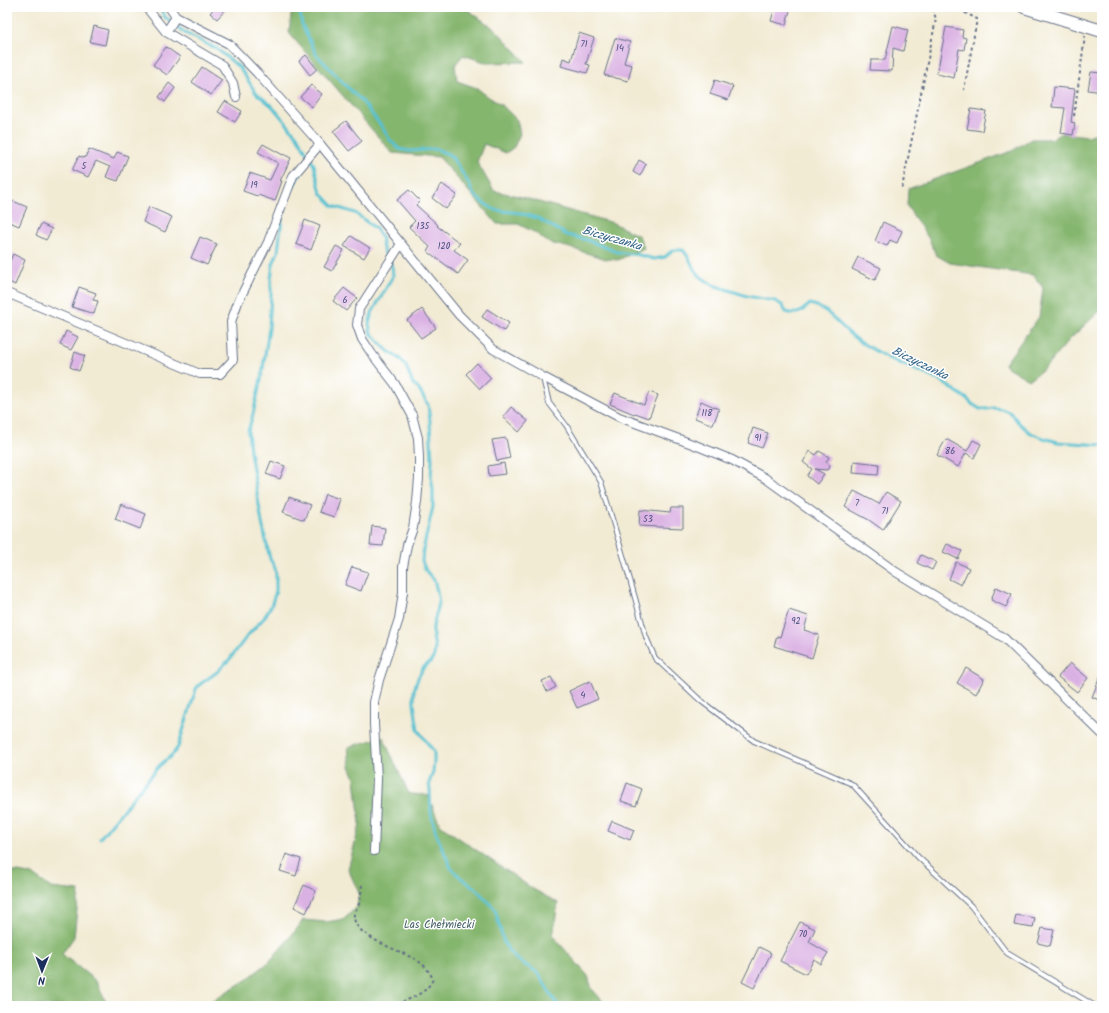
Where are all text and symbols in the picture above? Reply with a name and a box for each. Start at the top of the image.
house number: 71 [581,37,588,52]
house number: 14 [616,41,624,56]
house number: 5 [82,159,88,174]
house number: 19 [250,178,258,193]
house number: 135 [417,219,431,234]
water label: Biczyczanka [580,221,645,256]
house number: 120 [438,239,451,254]
house number: 6 [342,293,348,308]
water label: Biczyczanka [888,342,952,386]
house number: 118 [701,406,713,421]
house number: 91 [754,431,762,446]
house number: 86 [945,444,955,459]
house number: 7 [855,496,860,511]
house number: 71 [882,504,889,519]
house number: 53 [643,512,653,527]
house number: 92 [791,614,801,629]
house number: 4 [581,688,586,703]
park label: Las Chełmiecki [404,916,475,934]
house number: 70 [799,927,808,942]
north arrow [22,951,62,991]
text: N [38,971,45,989]

